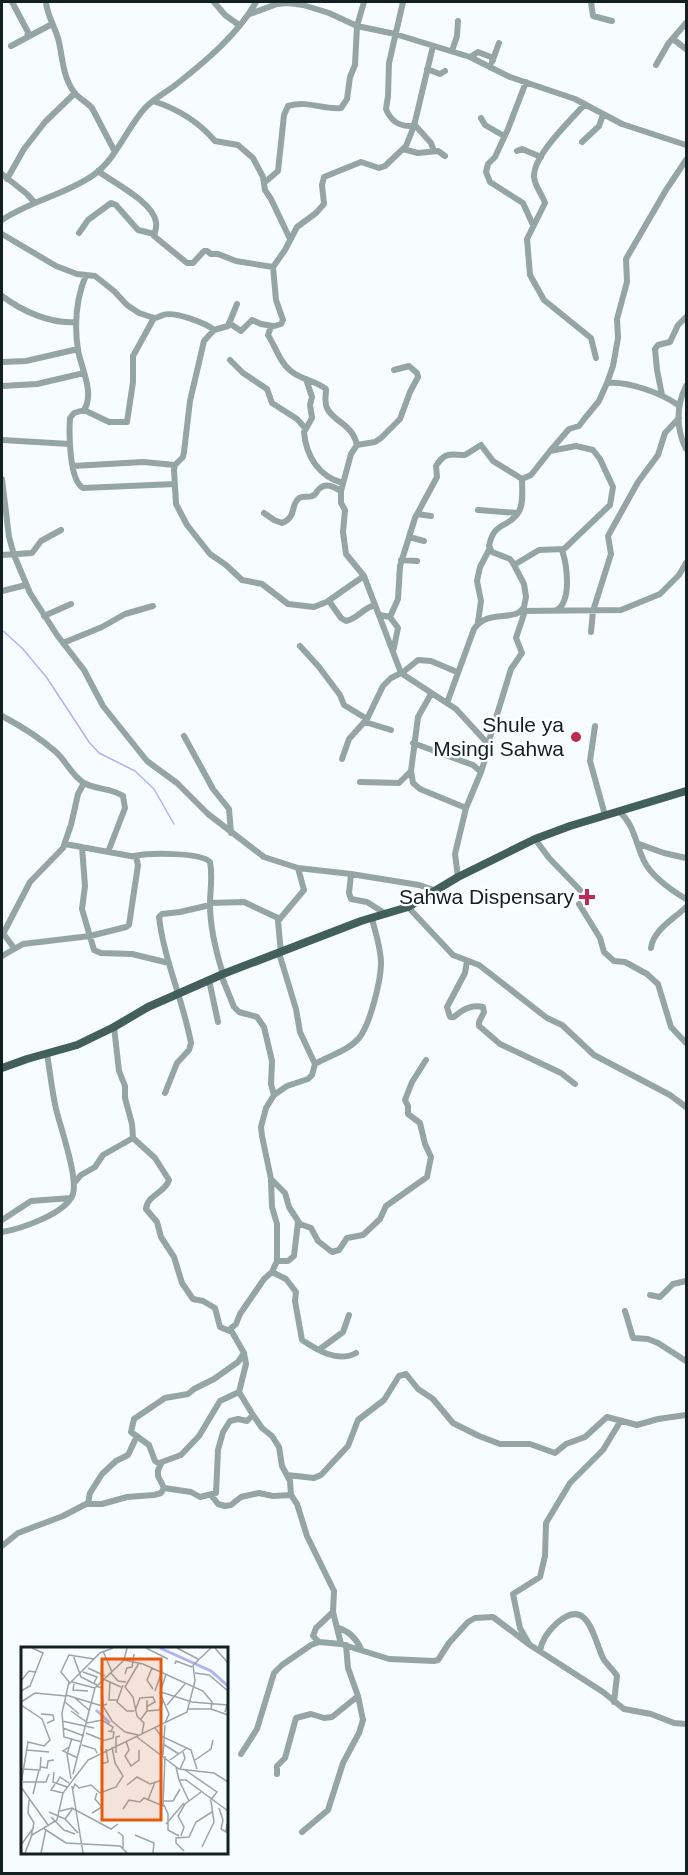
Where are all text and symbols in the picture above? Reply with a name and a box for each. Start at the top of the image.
place label: Shule ya Msingi Sahwa [433,713,564,760]
marker: Shule ya Msingi Sahwa [569,730,583,744]
place label: Sahwa Dispensary [399,885,574,908]
marker: Sahwa Dispensary [578,888,596,906]
inset map [21,1647,228,1854]

